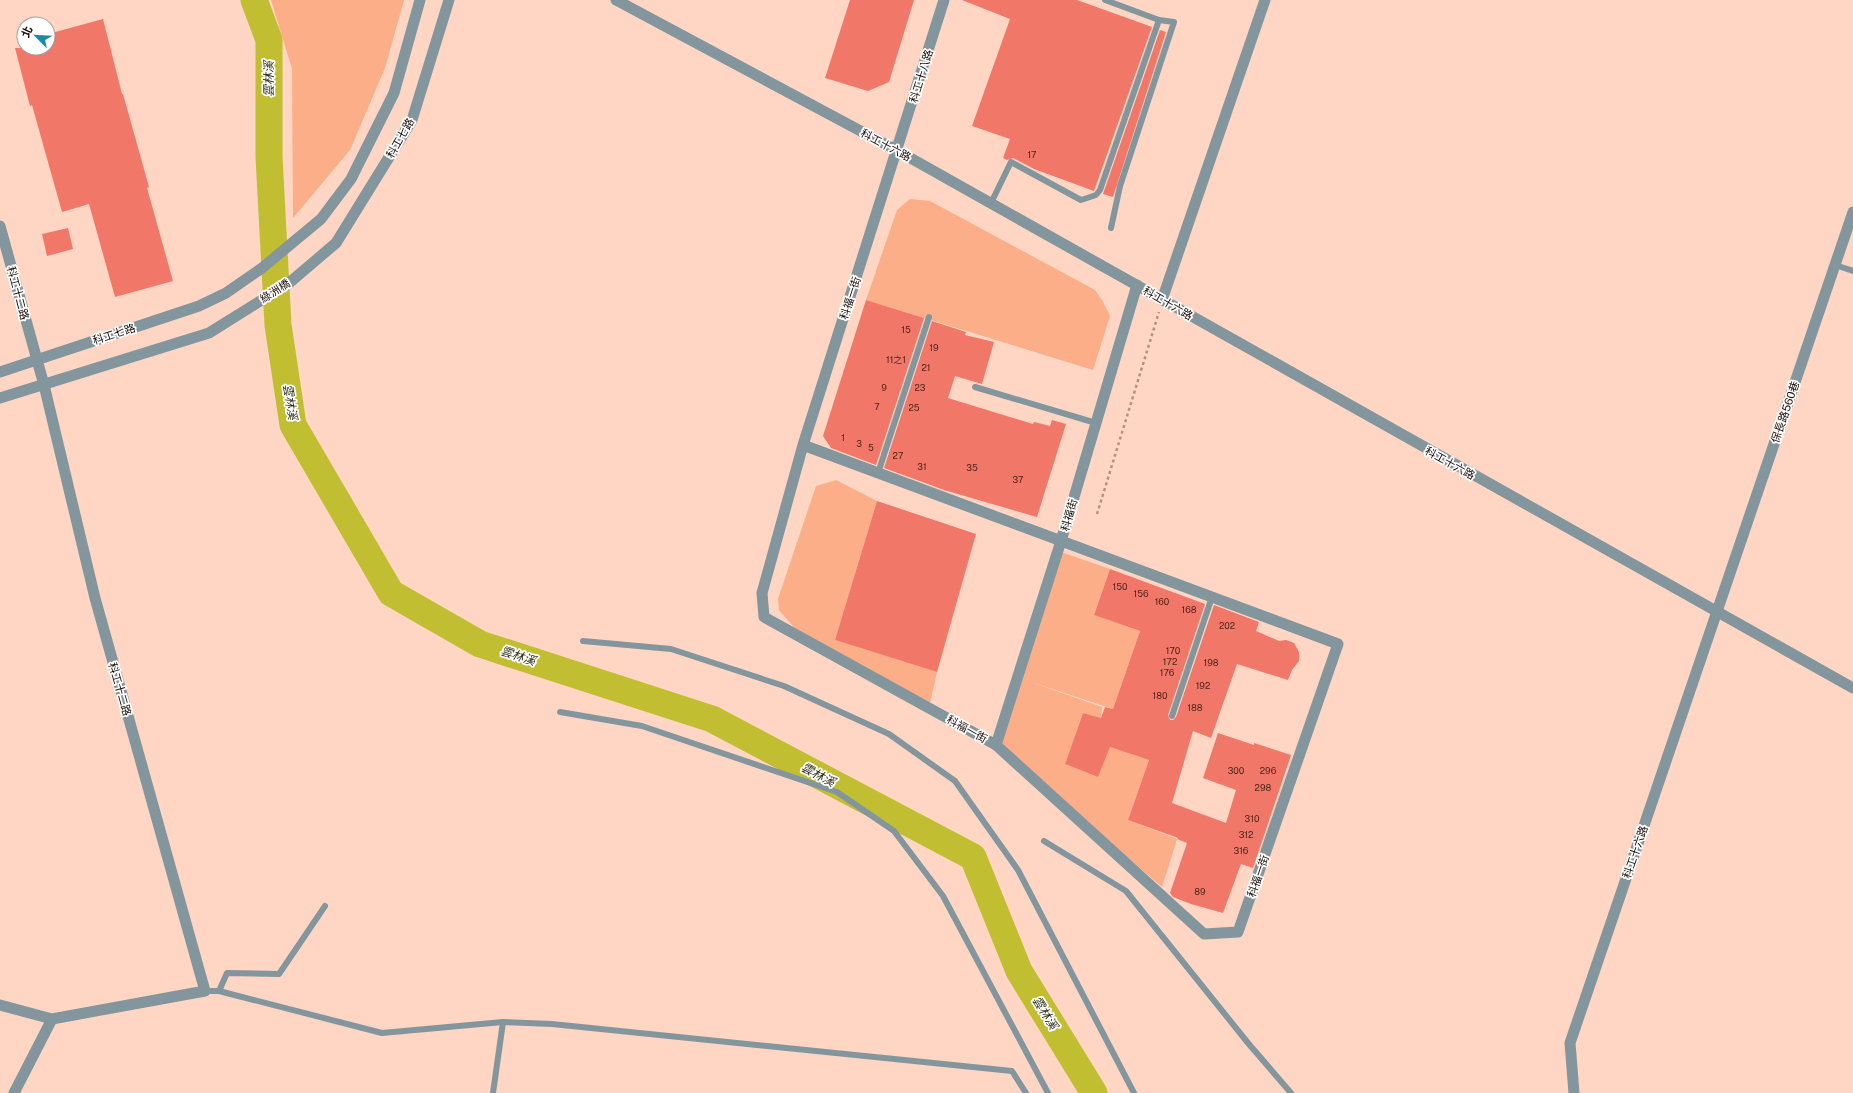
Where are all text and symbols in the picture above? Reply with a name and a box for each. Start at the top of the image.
north arrow [16,16,56,56]
text: 北 [19,24,35,39]
street label: 科工十八路 [907,48,935,104]
water label: 雲林溪 [262,59,276,97]
street label: 科工七路 [384,116,416,160]
street label: 科工十六路 [859,127,913,163]
house number: 17 [1027,149,1037,160]
street label: 科工十二路 [5,265,31,321]
street label: 科福一街 [837,275,863,321]
street label: 綠洲橋 [258,277,292,305]
street label: 科工十六路 [1141,284,1195,322]
street label: 科工七路 [91,321,137,347]
house number: 15 [901,324,911,335]
house number: 19 [929,342,939,353]
house number: 11之1 [886,354,906,365]
house number: 21 [921,362,931,373]
street label: 保長路560巷 [1769,380,1801,444]
house number: 9 [881,382,887,393]
house number: 23 [914,382,926,393]
water label: 雲林溪 [280,383,300,423]
house number: 7 [874,401,880,412]
house number: 25 [908,402,920,413]
house number: 1 [841,432,845,443]
house number: 3 [856,438,862,449]
house number: 5 [868,442,874,453]
street label: 科工十六路 [1423,444,1477,482]
house number: 27 [893,450,903,461]
house number: 31 [917,461,927,472]
house number: 35 [966,462,978,473]
house number: 37 [1013,474,1023,485]
street label: 科福街 [1059,497,1079,533]
house number: 150 [1113,581,1128,592]
house number: 156 [1133,588,1149,599]
house number: 160 [1155,596,1170,607]
house number: 168 [1181,604,1197,615]
house number: 202 [1219,620,1235,631]
water label: 雲林溪 [499,644,539,669]
house number: 170 [1166,645,1181,656]
house number: 172 [1163,656,1177,667]
house number: 198 [1203,657,1219,668]
street label: 科工十二路 [107,661,133,717]
house number: 176 [1160,667,1175,678]
house number: 192 [1196,680,1210,691]
house number: 180 [1153,690,1168,701]
house number: 188 [1187,702,1203,713]
street label: 科福一街 [945,713,989,745]
water label: 雲林溪 [799,760,839,791]
house number: 300 [1228,765,1245,776]
house number: 296 [1260,765,1277,776]
house number: 298 [1255,782,1272,793]
house number: 310 [1245,813,1260,824]
street label: 科工十六路 [1620,824,1650,880]
house number: 312 [1239,829,1253,840]
house number: 316 [1234,845,1249,856]
street label: 科福一街 [1245,853,1271,899]
house number: 89 [1194,886,1206,897]
water label: 雲林溪 [1030,994,1062,1034]

